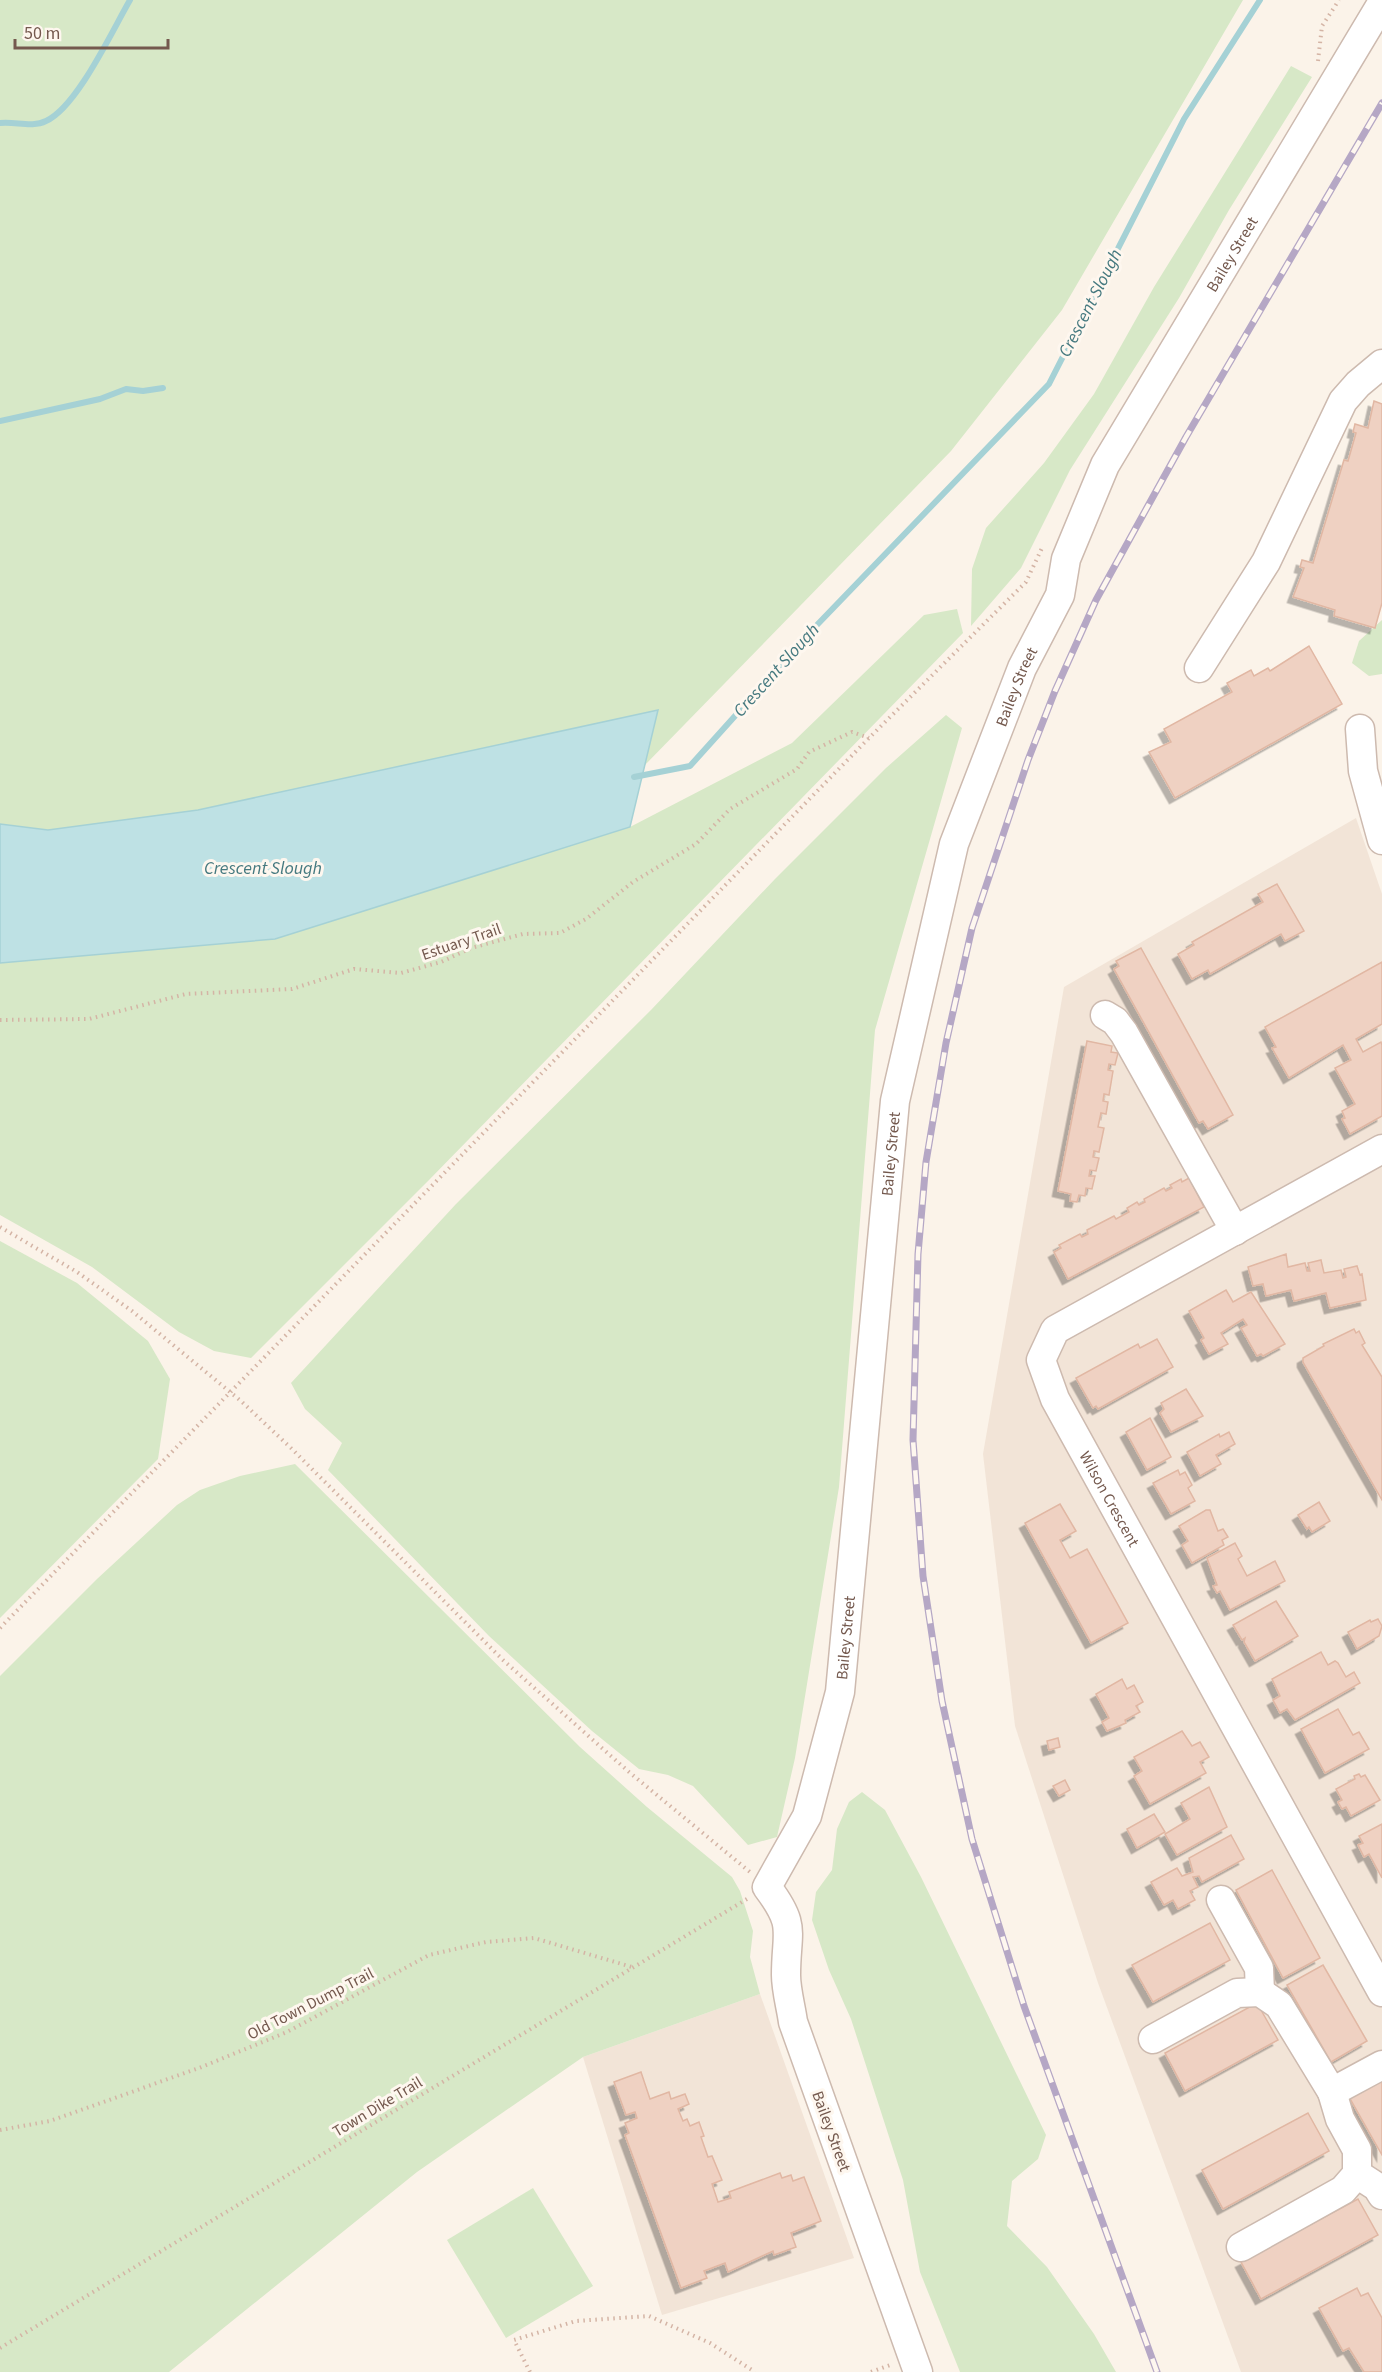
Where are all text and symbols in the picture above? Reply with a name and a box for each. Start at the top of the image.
scale bar [15,12,168,50]
text: 50 m [24,21,60,46]
street label: Bailey Street [1201,212,1264,296]
water label: Crescent Slough [1053,245,1128,362]
water label: Crescent Slough [728,618,825,723]
street label: Bailey Street [990,643,1043,730]
water label: Crescent Slough [204,856,322,881]
street label: Estuary Trail [419,918,504,966]
street label: Bailey Street [876,1110,906,1197]
street label: Wilson Crescent [1074,1447,1145,1551]
street label: Bailey Street [831,1594,861,1681]
street label: Old Town Dump Trail [243,1962,378,2045]
street label: Town Dike Trail [328,2071,427,2142]
street label: Bailey Street [806,2088,856,2175]

